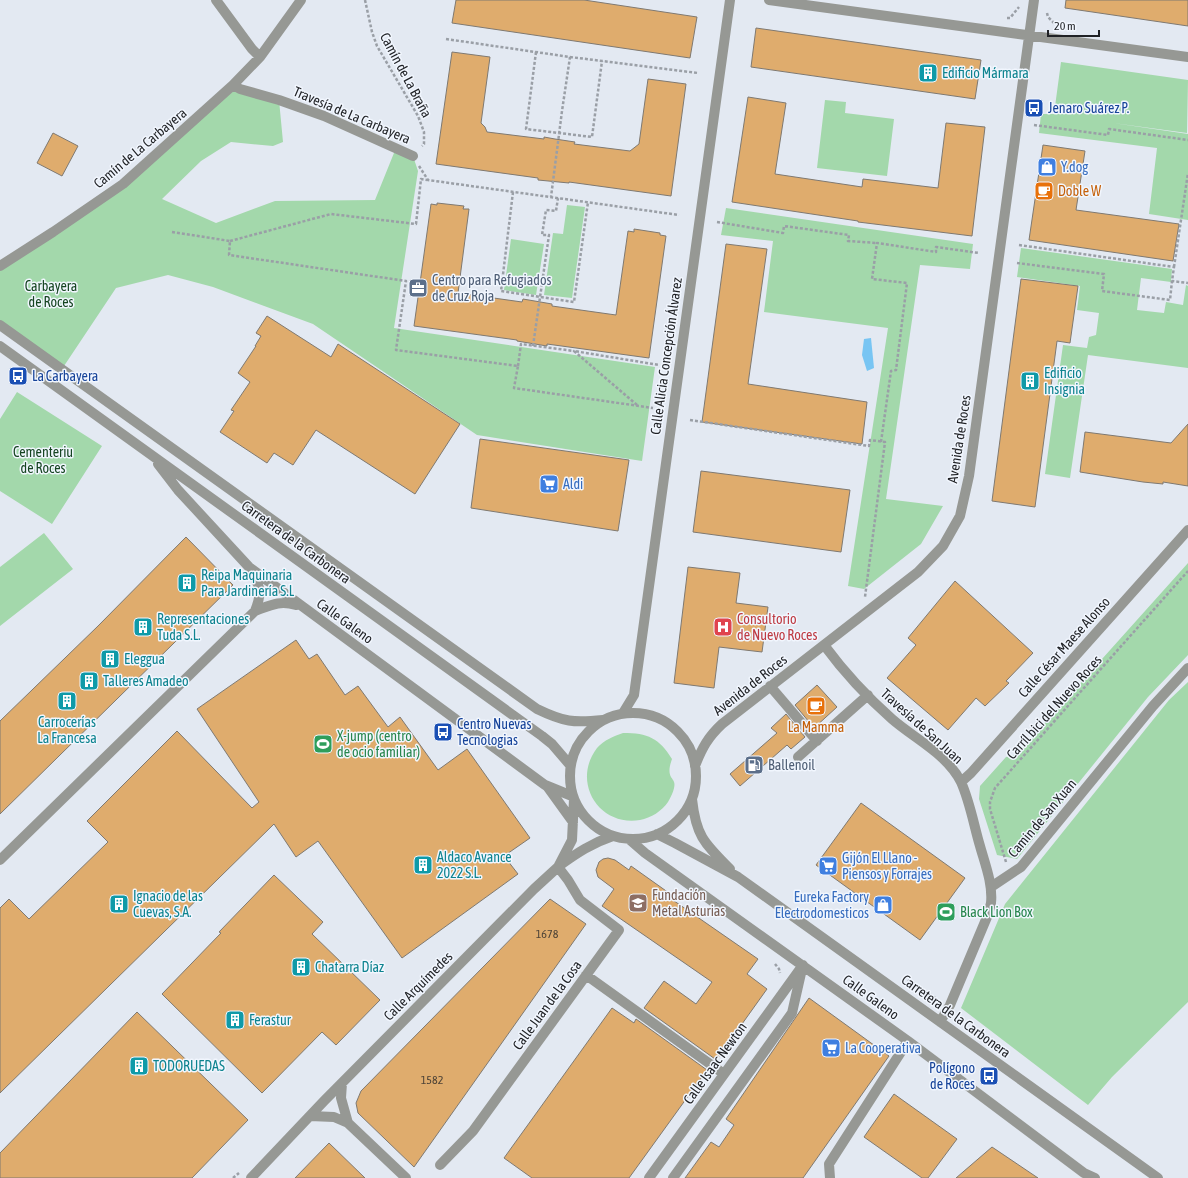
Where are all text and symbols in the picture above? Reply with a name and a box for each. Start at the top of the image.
scale bar [1048,12,1099,38]
text: 20 m [1054,19,1076,33]
street label: Camín de La Braña [377,30,435,120]
building icon: Edificio Mármara [917,62,939,84]
place label: Edificio Mármara [942,65,1029,81]
street label: Travesía de La Carbayera [291,83,413,147]
bus stop icon: Jenaro Suárez P. [1023,97,1045,119]
place label: Jenaro Suárez P. [1048,100,1129,116]
street label: Camín de La Carbayera [90,105,190,191]
shop icon: Y.dog [1036,156,1058,178]
place label: Y.dog [1061,159,1088,175]
cafe icon: Doble W [1033,180,1055,202]
place label: Doble W [1058,183,1102,199]
place label: Centro para Refugiados de Cruz Roja [432,272,551,304]
street label: Calle Alicia Concepción Álvarez [647,276,685,436]
office icon: Centro para Refugiados de Cruz Roja [407,277,429,299]
park label: Carbayera de Roces [25,278,77,310]
bus stop icon: La Carbayera [7,365,29,387]
place label: Edificio Insignia [1044,365,1085,397]
place label: La Carbayera [32,368,98,384]
building icon: Edificio Insignia [1019,370,1041,392]
street label: Avenida de Roces [944,394,974,484]
park label: Cementeriu de Roces [13,444,73,476]
supermarket icon: Aldi [538,473,560,495]
place label: Aldi [563,476,583,492]
street label: Carretera de la Carbonera [238,497,354,587]
place label: Reipa Maquinaria Para Jardinería S.L [201,567,295,599]
building icon: Reipa Maquinaria Para Jardinería S.L [176,572,198,594]
street label: Calle César Maese Alonso [1015,594,1113,700]
street label: Calle Galeno [314,595,376,647]
place label: Representaciones Tuda S.L. [157,611,249,643]
place label: Consultorio de Nuevo Roces [737,611,817,643]
building icon: Representaciones Tuda S.L. [132,616,154,638]
hospital icon: Consultorio de Nuevo Roces [712,616,734,638]
building icon: Eleggua [99,648,121,670]
place label: Eleggua [124,651,165,667]
street label: Avenida de Roces [710,651,790,719]
street label: Carríl bici del Nuevo Roces [1003,652,1105,762]
building icon: Talleres Amadeo [78,670,100,692]
place label: Talleres Amadeo [103,673,189,689]
street label: Travesía de San Juan [878,685,966,767]
building icon: Carrocerías La Francesa [56,690,78,712]
cafe icon: La Mamma [805,695,827,717]
place label: Carrocerías La Francesa [37,714,97,746]
place label: Centro Nuevas Tecnologias [457,716,531,748]
place label: La Mamma [788,719,844,735]
bus stop icon: Centro Nuevas Tecnologias [432,721,454,743]
place label: X-jump (centro de ocio familiar) [337,728,420,760]
sports icon: X-jump (centro de ocio familiar) [312,733,334,755]
fuel station icon: Ballenoil [743,754,765,776]
place label: Ballenoil [768,757,815,773]
street label: Camin de San Xuan [1005,776,1079,860]
place label: Aldaco Avance 2022 S.L. [437,849,512,881]
place label: Gijón El Llano - Piensos y Forrajes [842,850,932,882]
building icon: Aldaco Avance 2022 S.L. [412,854,434,876]
supermarket icon: Gijón El Llano - Piensos y Forrajes [817,855,839,877]
place label: Fundación Metal Asturias [652,887,725,919]
place label: Ignacio de las Cuevas, S.A. [133,888,203,920]
place label: Eureka Factory Electrodomesticos [775,889,869,921]
school or university icon: Fundación Metal Asturias [627,892,649,914]
building icon: Ignacio de las Cuevas, S.A. [108,893,130,915]
shop icon: Eureka Factory Electrodomesticos [872,894,894,916]
sports icon: Black Lion Box [935,901,957,923]
place label: Black Lion Box [960,904,1033,920]
house number: 1678 [536,927,559,941]
street label: Calle Arquímedes [380,948,456,1024]
building icon: Chatarra Díaz [290,956,312,978]
street label: Calle Juan de la Cosa [509,957,585,1053]
place label: Chatarra Díaz [315,959,384,975]
street label: Calle Galeno [840,971,902,1023]
street label: Carretera de la Carbonera [898,971,1014,1061]
building icon: Ferastur [224,1009,246,1031]
place label: Ferastur [249,1012,292,1028]
street label: Calle Isaac Newton [680,1019,750,1107]
supermarket icon: La Cooperativa [820,1037,842,1059]
place label: La Cooperativa [845,1040,921,1056]
building icon: TODORUEDAS [128,1055,150,1077]
place label: TODORUEDAS [153,1058,225,1074]
place label: Polígono de Roces [929,1060,975,1092]
bus stop icon: Polígono de Roces [978,1065,1000,1087]
house number: 1582 [421,1073,443,1087]

